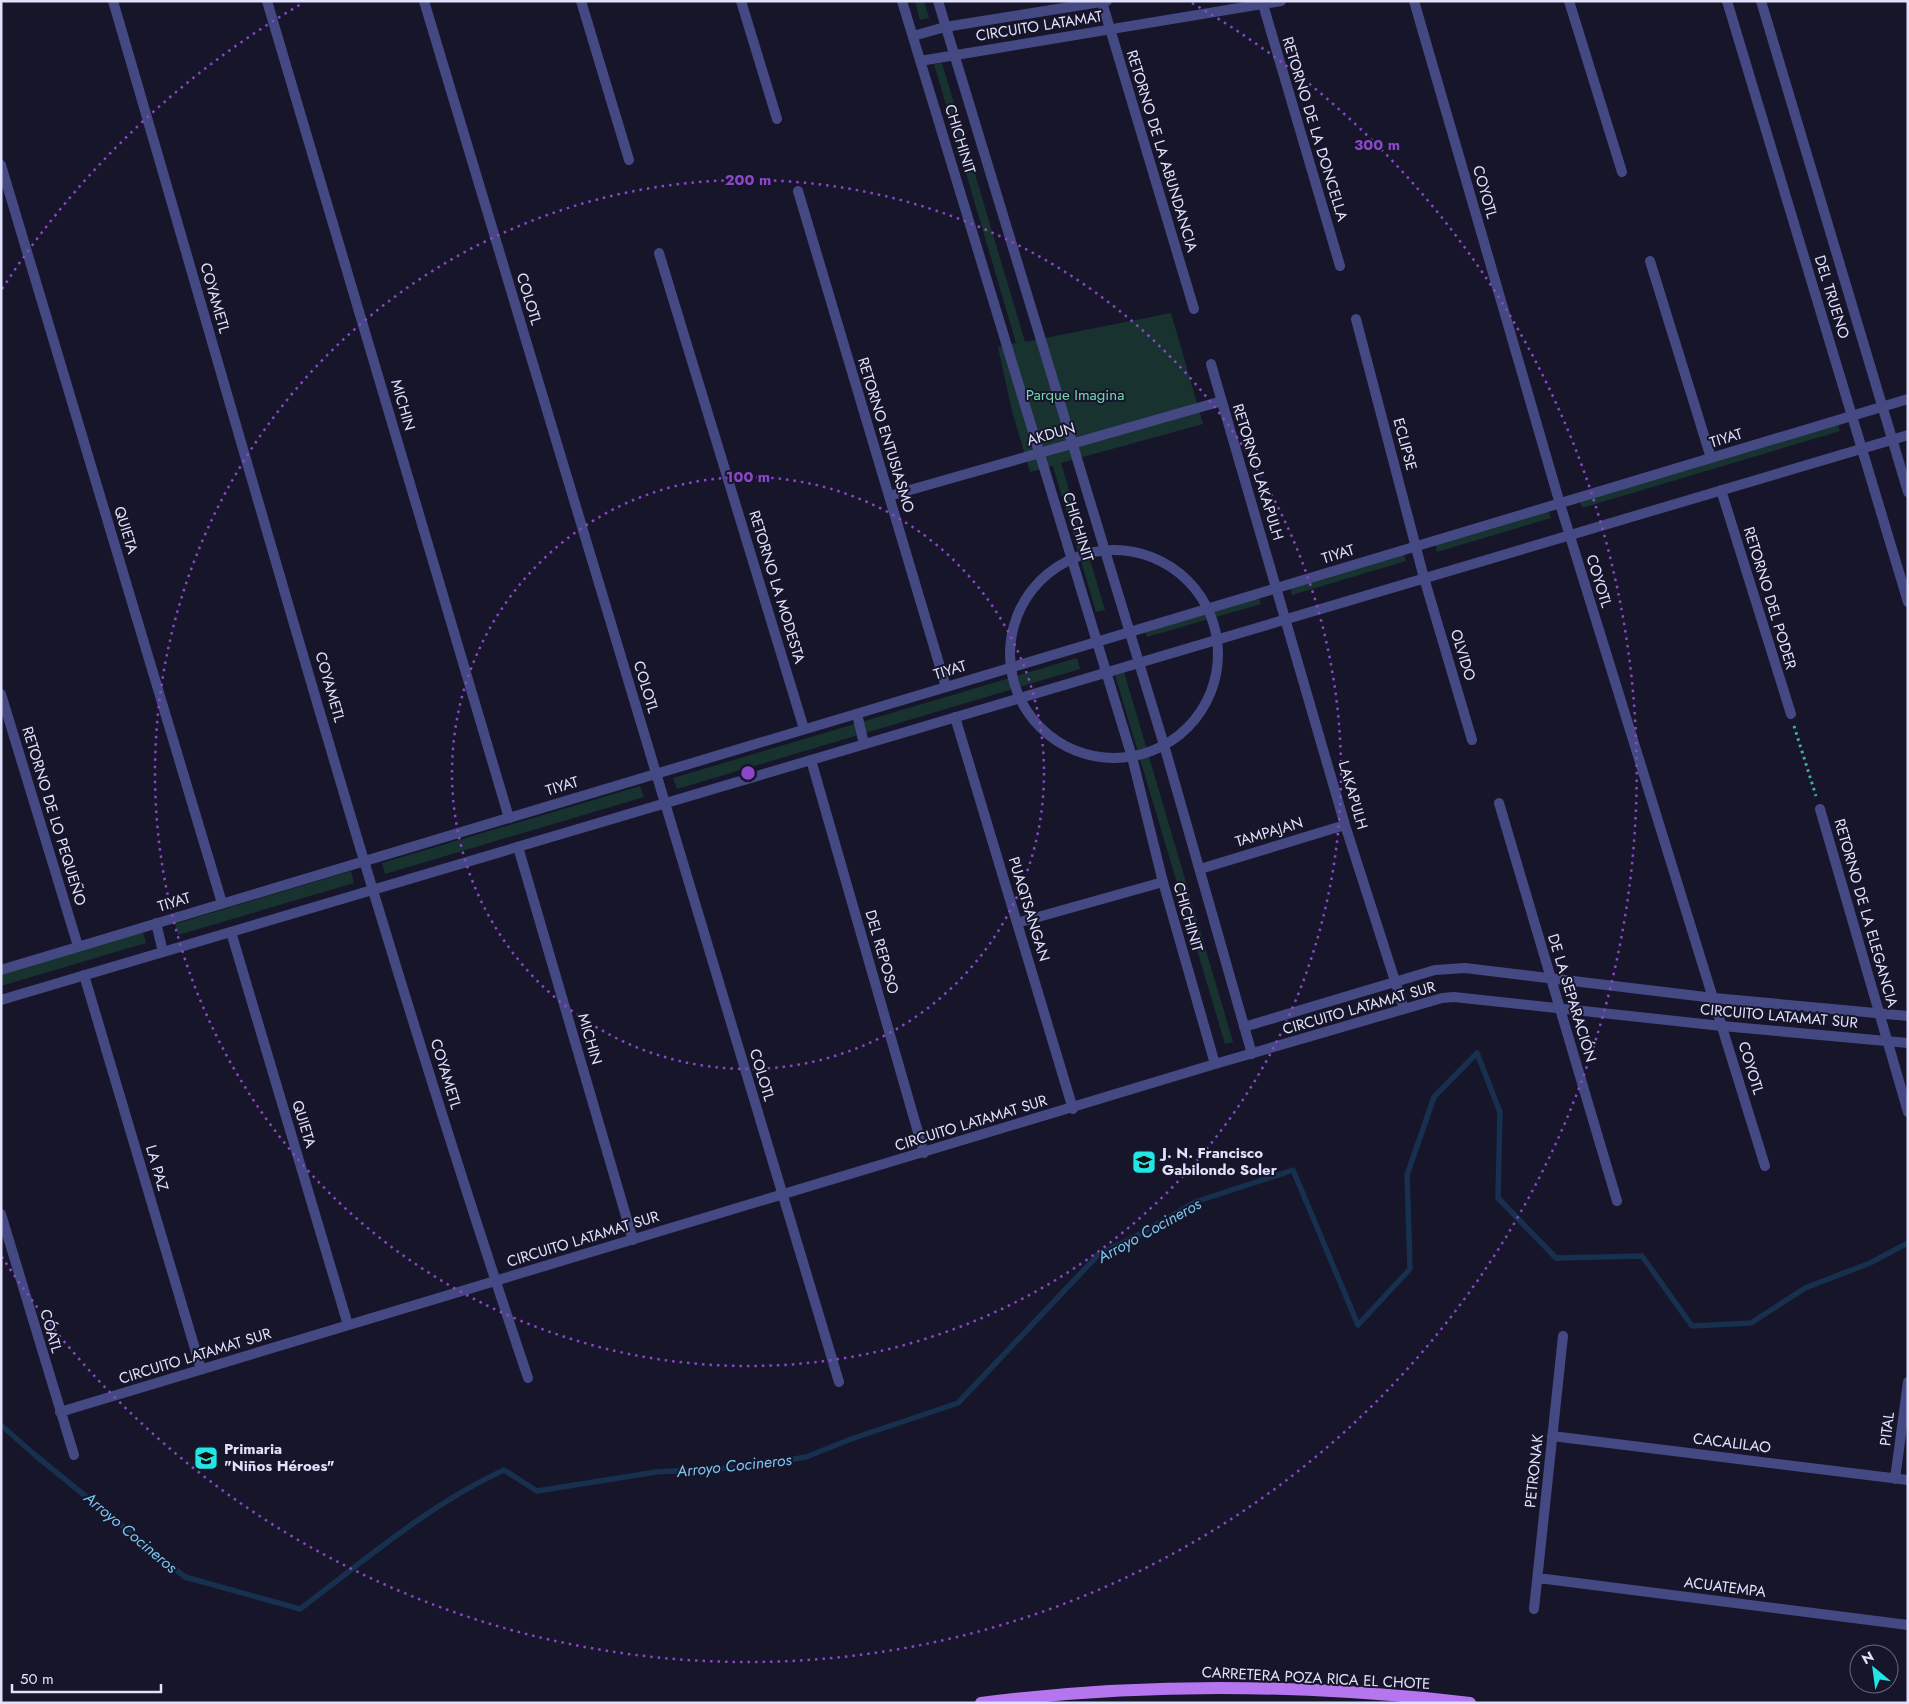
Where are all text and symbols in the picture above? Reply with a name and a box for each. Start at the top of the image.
street label: CIRCUITO LATAMAT [974,5,1104,47]
street label: RETORNO DE LA DONCELLA [1276,34,1354,224]
street label: RETORNO DE LA ABUNDANCIA [1121,47,1203,255]
street label: CHICHINIT [939,102,981,176]
text: 300 m [1354,134,1400,156]
street label: COYOTL [1467,163,1503,221]
text: 200 m [725,169,771,191]
street label: DEL TRUENO [1809,253,1855,342]
street label: COYAMETL [194,260,236,336]
street label: COLOTL [511,270,547,328]
street label: RETORNO ENTUSIASMO [852,355,920,516]
street label: MICHIN [385,377,421,433]
park label: Parque Imagina [1026,384,1124,406]
street label: RETORNO LAKAPULH [1227,401,1289,543]
street label: ECLIPSE [1387,415,1423,473]
street label: AKDUN [1024,417,1078,451]
street label: TIYAT [1707,423,1745,453]
text: 100 m [726,466,770,488]
street label: CHICHINIT [1057,490,1099,564]
street label: QUIETA [108,504,144,557]
street label: RETORNO LA MODESTA [743,508,811,666]
street label: RETORNO DEL PODER [1738,524,1802,672]
street label: TIYAT [1319,539,1357,569]
street label: COYOTL [1581,552,1618,610]
street label: OLVIDO [1445,627,1481,684]
street label: COYAMETL [309,649,351,725]
street label: TIYAT [931,655,969,685]
street label: COLOTL [628,658,664,716]
street label: RETORNO DE LO PEQUEÑO [16,724,92,908]
street label: LAKAPULH [1333,758,1373,832]
centre of rings [739,764,757,782]
street label: TIYAT [543,771,581,801]
street label: TAMPAJAN [1232,811,1306,853]
street label: RETORNO DE LA ELEGANCIA [1828,816,1904,1010]
street label: PUAQTSANGAN [1003,854,1055,964]
street label: CHICHINIT [1168,880,1208,954]
street label: TIYAT [155,887,193,917]
street label: DEL REPOSO [860,907,905,997]
street label: DE LA SEPARACIÓN [1542,931,1602,1065]
street label: CIRCUITO LATAMAT SUR [1280,975,1439,1040]
street label: CIRCUITO LATAMAT SUR [1699,998,1859,1034]
street label: MICHIN [572,1011,608,1067]
street label: COYAMETL [425,1036,467,1112]
street label: COYOTL [1733,1039,1770,1097]
street label: COLOTL [744,1046,780,1104]
street label: CIRCUITO LATAMAT SUR [892,1089,1050,1157]
street label: QUIETA [286,1098,322,1151]
street label: LA PAZ [140,1142,174,1194]
place label: J. N. Francisco Gabilondo Soler [1159,1142,1278,1181]
school or university icon: J. N. Francisco Gabilondo Soler [1131,1149,1157,1175]
water label: Arroyo Cocineros [1092,1192,1206,1269]
street label: CIRCUITO LATAMAT SUR [504,1205,662,1273]
street label: CÓATL [34,1307,68,1356]
street label: CIRCUITO LATAMAT SUR [116,1322,274,1390]
street label: PITAL [1874,1411,1900,1447]
street label: CACALILAO [1692,1427,1772,1459]
street label: PETRONAK [1519,1433,1549,1509]
place label: Primaria "Niños Héroes" [224,1438,335,1477]
school or university icon: Primaria "Niños Héroes" [193,1445,219,1471]
water label: Arroyo Cocineros [674,1448,793,1483]
water label: Arroyo Cocineros [78,1486,183,1579]
street label: ACUATEMPA [1683,1571,1767,1603]
north arrow [1849,1644,1899,1694]
text: N [1858,1646,1877,1669]
street label: CARRETERA POZA RICA EL CHOTE [1201,1661,1431,1695]
scale bar [12,1662,161,1694]
text: 50 m [20,1668,54,1690]

